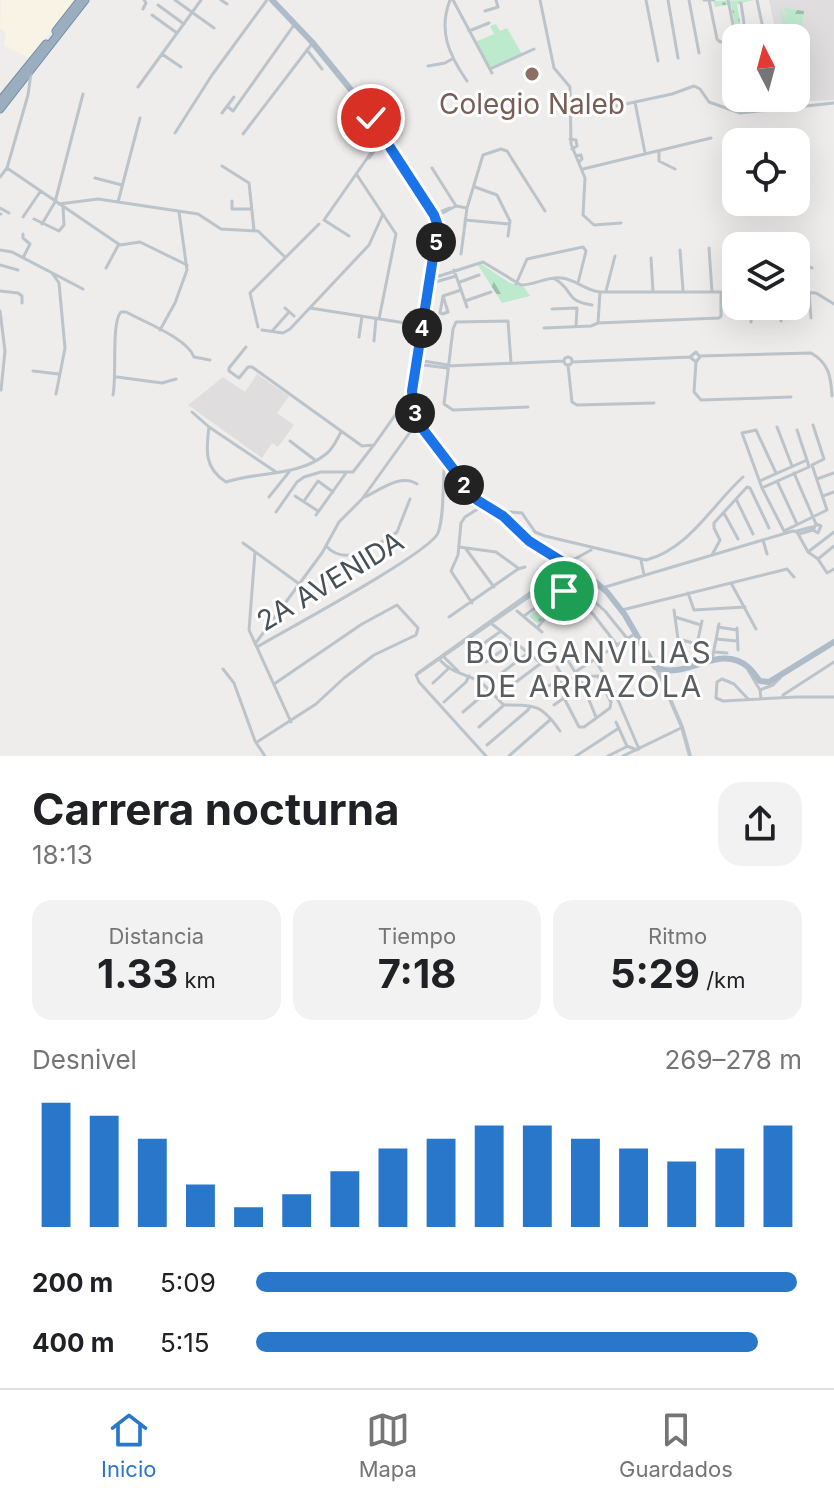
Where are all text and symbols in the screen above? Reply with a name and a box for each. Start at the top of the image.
north arrow [722,24,810,112]
map controls [722,24,810,320]
marker: Colegio Naleb [523,65,541,83]
pin [337,84,405,152]
place label: Colegio Naleb [439,87,625,121]
icon: check [349,96,393,140]
button: locate [722,128,810,216]
pin: 5 [416,222,456,262]
text: 5 [429,229,443,255]
button: layers [722,232,810,320]
pin: 4 [402,308,442,348]
text: 4 [415,315,429,341]
pin: 3 [395,393,435,433]
text: 3 [408,400,422,426]
pin: 2 [444,465,484,505]
text: 2 [457,472,471,498]
street label: 2A AVENIDA [251,524,409,638]
pin [530,557,598,625]
icon: arrive [542,569,586,613]
district label: BOUGANVILIAS DE ARRAZOLA [465,634,713,704]
text: Carrera nocturna [32,782,400,836]
button: share [718,782,802,866]
text: 18:13 [32,839,93,870]
text: Distancia [108,923,204,949]
text: Tiempo [378,923,456,949]
text: Ritmo [648,923,707,949]
text: 1.33 [97,949,178,998]
text: 7:18 [378,949,456,998]
text: 5:29 [610,949,700,998]
text: km [178,967,216,993]
text: /km [700,967,745,993]
text: Desnivel [32,1044,137,1075]
text: 269–278 m [665,1044,802,1075]
text: 200 m [32,1267,113,1298]
text: 5:09 [160,1267,216,1298]
text: 400 m [32,1327,115,1358]
text: 5:15 [160,1327,210,1358]
tab: Inicio [101,1408,156,1482]
tab: Mapa [359,1408,417,1482]
tab: Guardados [619,1408,733,1482]

